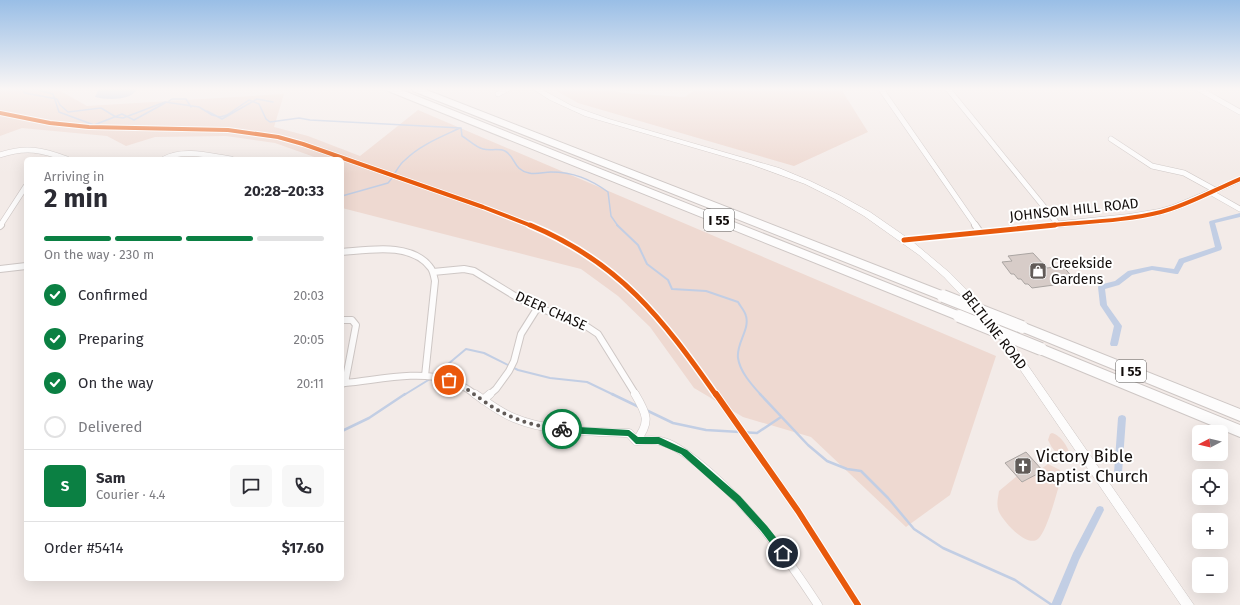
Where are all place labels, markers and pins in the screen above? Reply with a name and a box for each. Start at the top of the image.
place label: Creekside Gardens [1051,255,1112,288]
shop icon: Creekside Gardens [1028,261,1048,281]
pin [432,363,466,397]
place label: Victory Bible Baptist Church [1036,446,1149,487]
church icon: Victory Bible Baptist Church [1013,456,1033,476]
pin [766,536,800,570]

